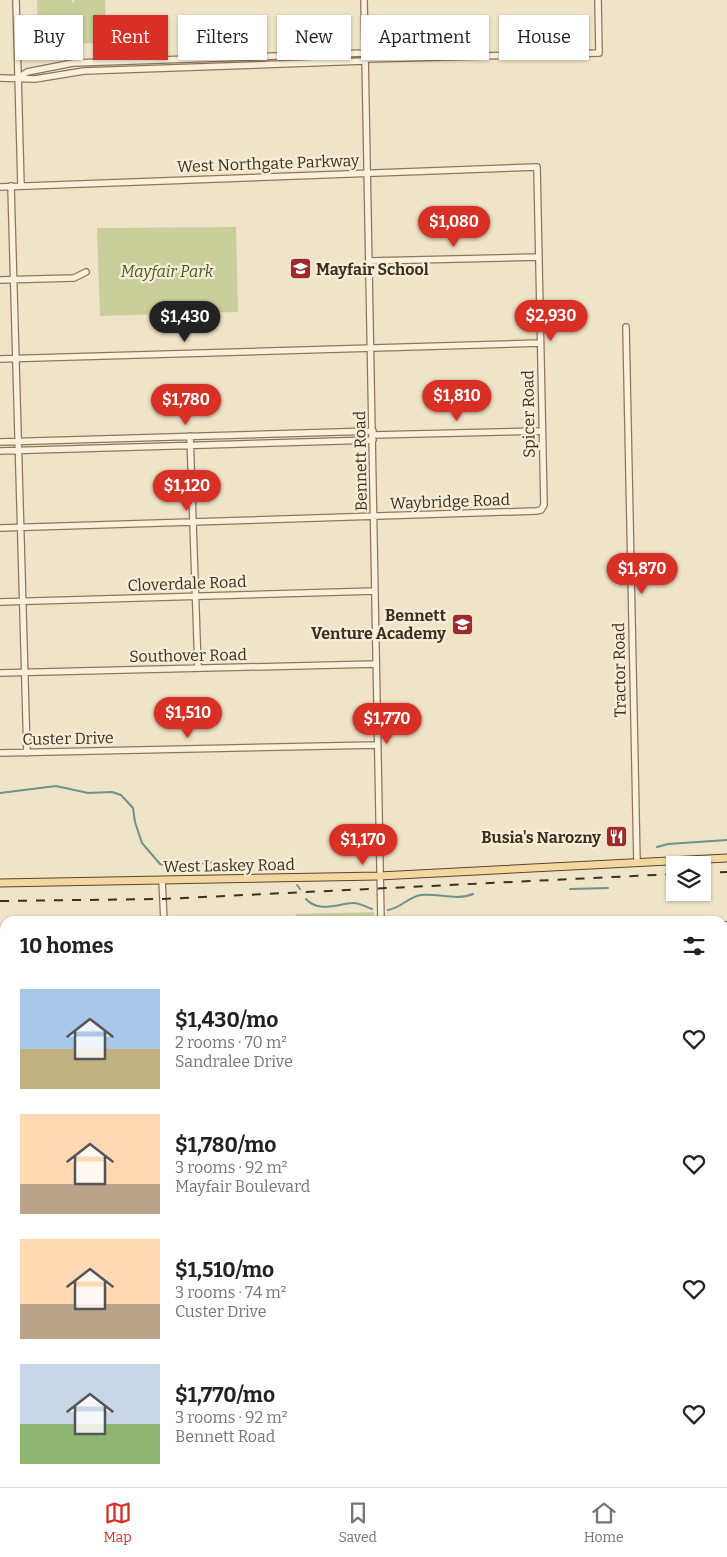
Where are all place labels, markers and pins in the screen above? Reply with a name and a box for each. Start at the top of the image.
pin: $1,080 [413,206,495,248]
school or university icon: Mayfair School [288,257,312,281]
place label: Mayfair School [316,260,429,279]
pin: $1,430 [144,300,226,343]
pin: $2,930 [510,300,592,342]
pin: $1,810 [416,380,498,422]
pin: $1,780 [145,384,227,426]
pin: $1,120 [146,470,228,512]
pin: $1,870 [601,552,683,595]
place label: Bennett Venture Academy [311,606,447,643]
school or university icon: Bennett Venture Academy [450,612,474,636]
pin: $1,510 [147,696,229,739]
pin: $1,770 [346,702,428,745]
pin: $1,170 [322,824,404,866]
restaurant icon: Busia's Narozny [605,825,629,849]
place label: Busia's Narozny [481,828,601,847]

